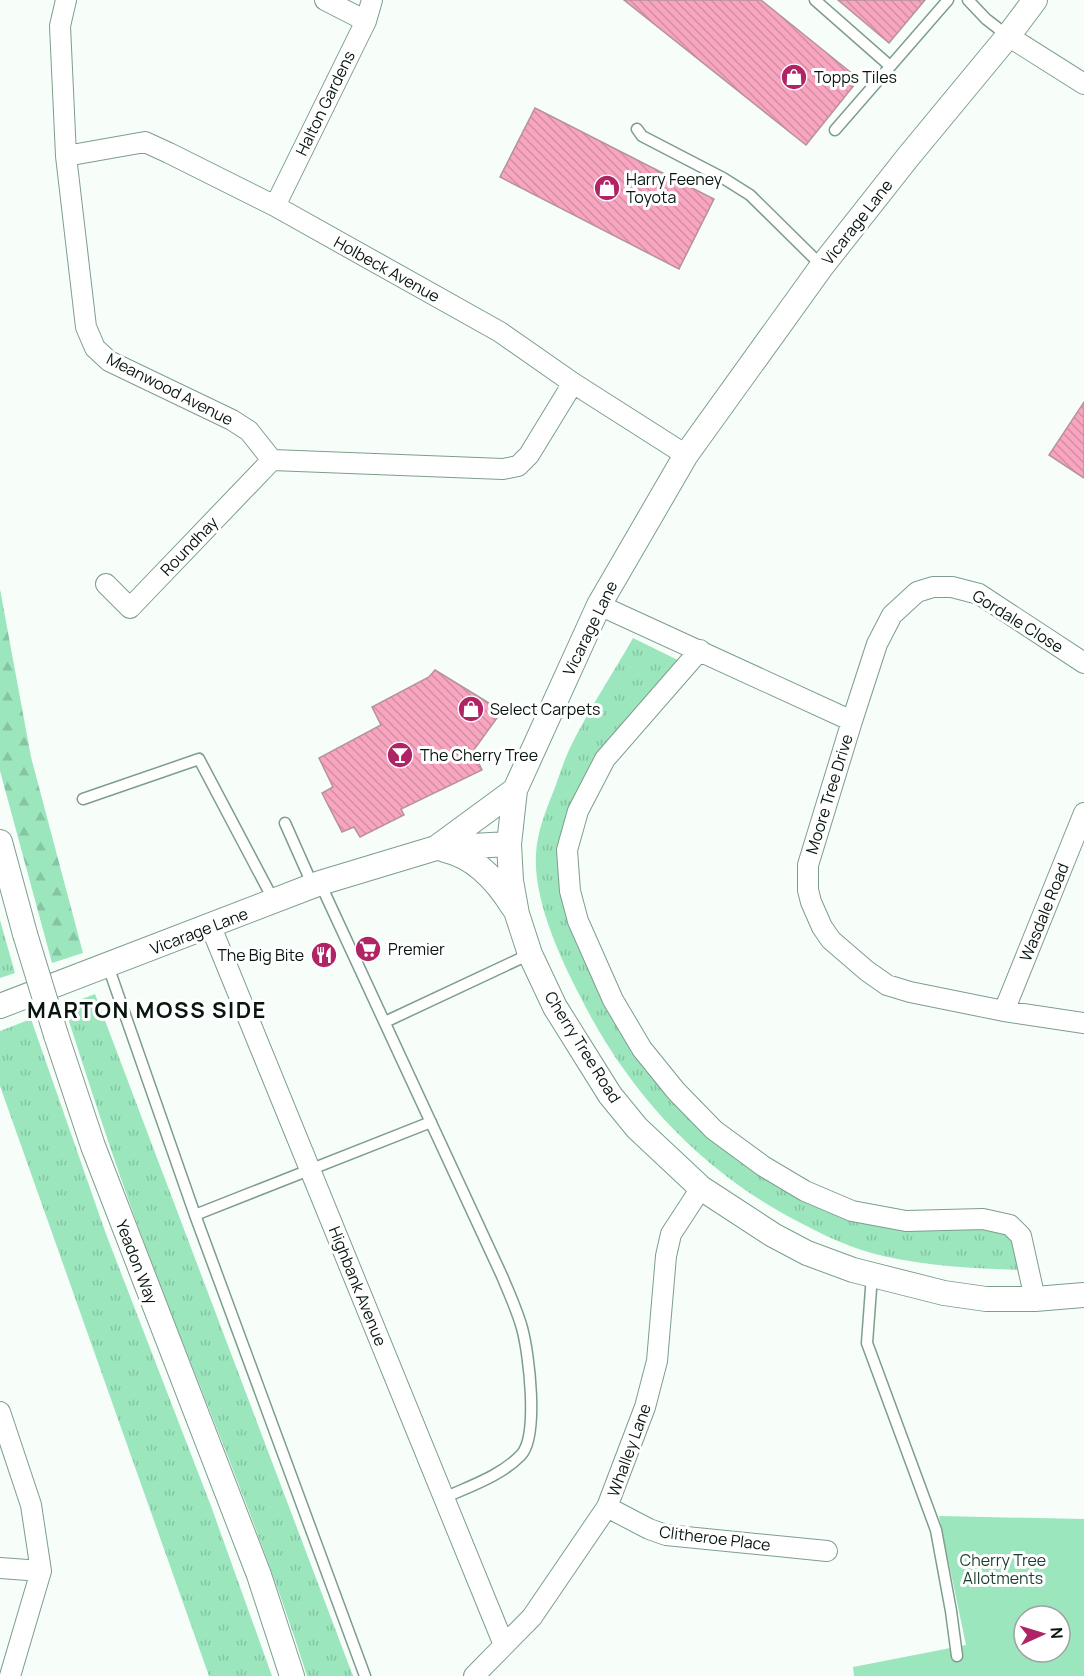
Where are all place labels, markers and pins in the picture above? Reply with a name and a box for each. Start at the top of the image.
shop icon: Topps Tiles [779,62,809,92]
place label: Topps Tiles [814,66,897,88]
place label: Harry Feeney Toyota [626,168,723,208]
shop icon: Harry Feeney Toyota [592,173,622,203]
shop icon: Select Carpets [456,694,486,724]
place label: Select Carpets [490,698,601,720]
bar icon: The Cherry Tree [385,740,415,770]
place label: The Cherry Tree [420,744,538,766]
supermarket icon: Premier [353,934,383,964]
place label: Premier [388,938,445,960]
restaurant icon: The Big Bite [309,940,339,970]
place label: The Big Bite [217,944,304,966]

